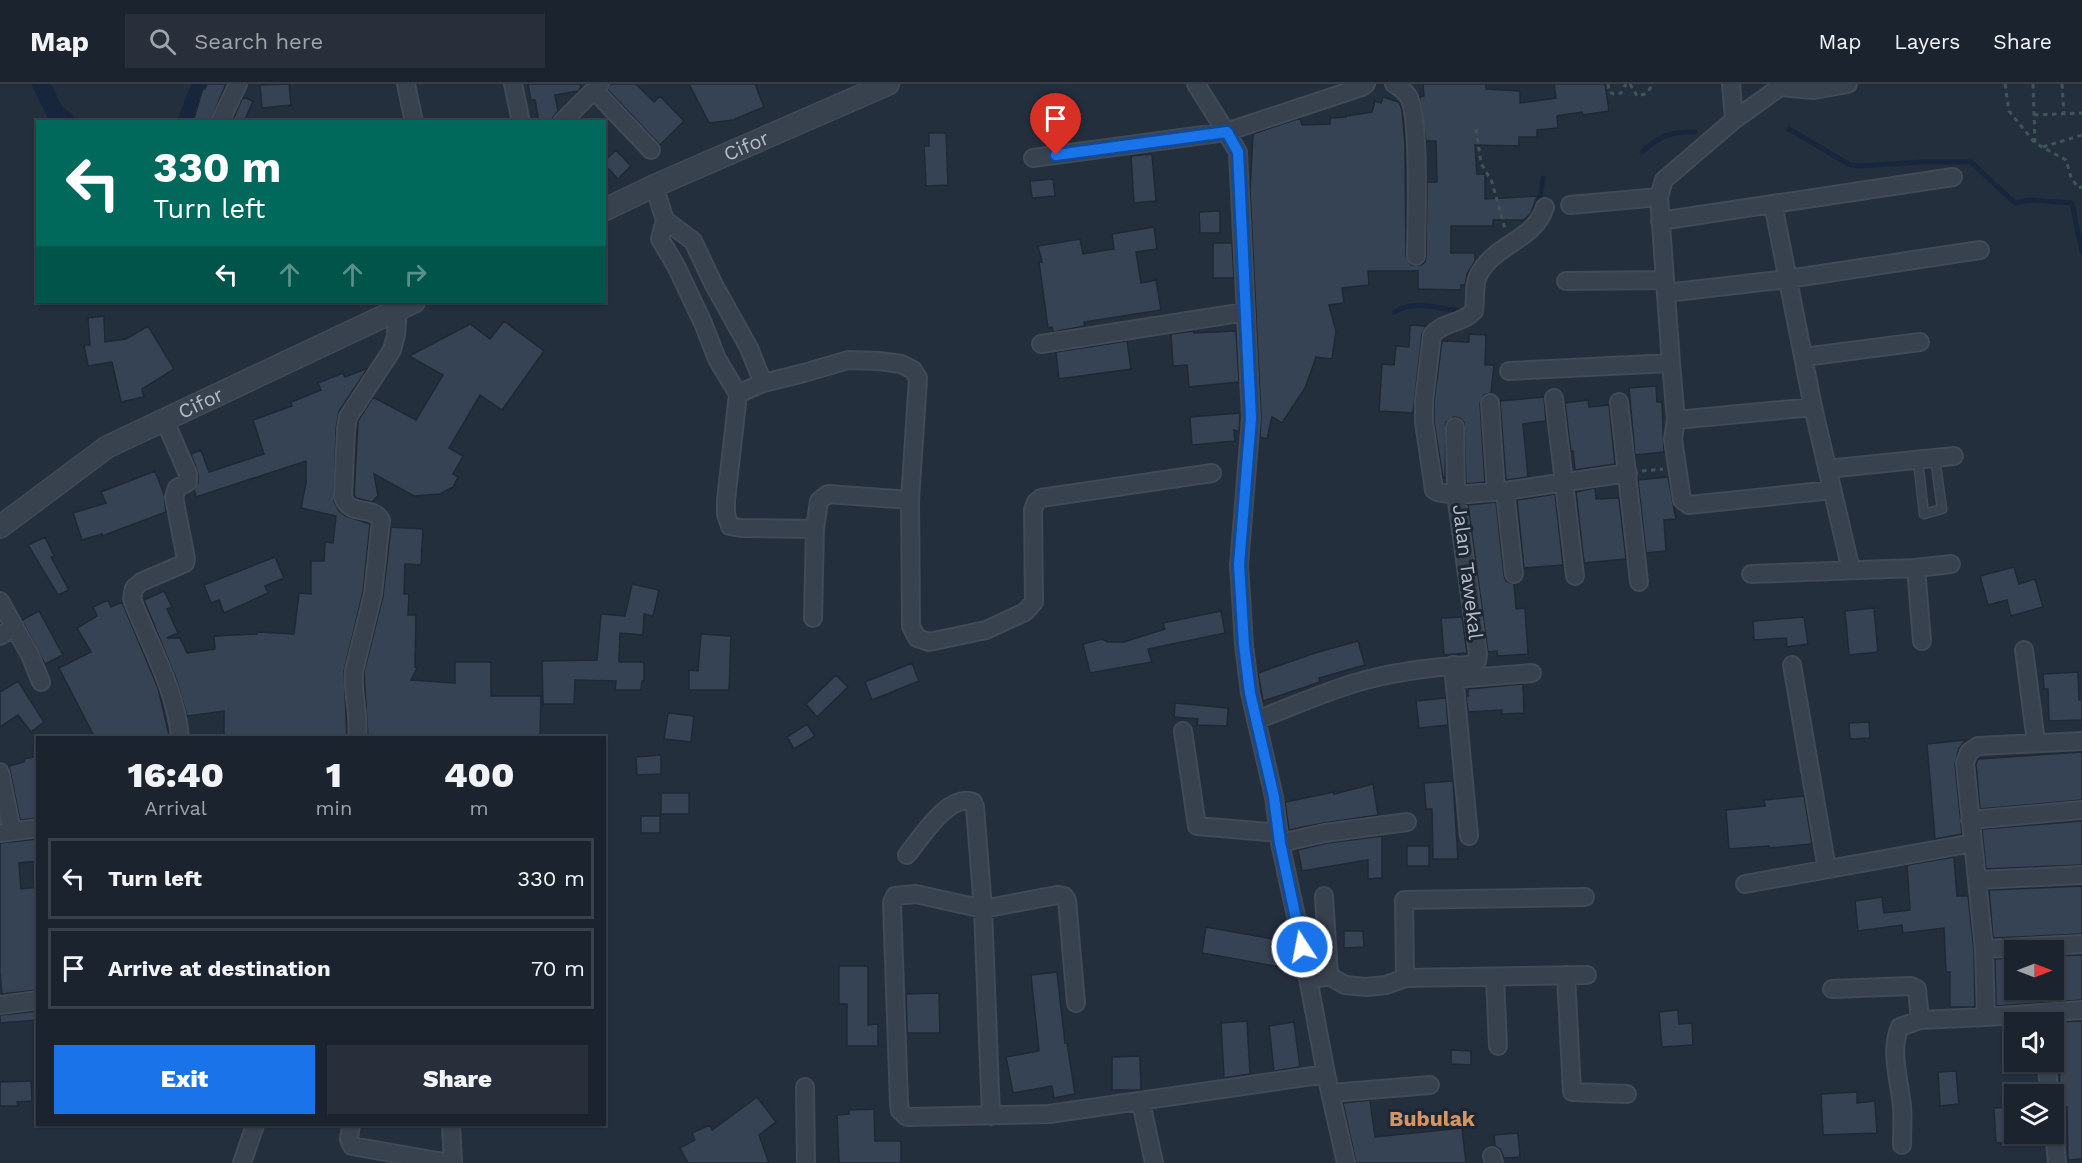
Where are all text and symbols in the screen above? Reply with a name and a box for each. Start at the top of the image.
search box [125,14,545,68]
text: Map [30,25,89,58]
icon: search [146,25,179,58]
text: Search here [194,29,323,54]
text: Map [1818,29,1861,54]
text: Layers [1894,29,1960,54]
text: Share [1993,29,2052,54]
pin [1030,93,1081,155]
icon: arrive [1039,102,1072,135]
street label: Cifor [720,125,772,166]
text: 330 m [153,143,281,192]
icon: left [54,144,132,222]
text: Turn left [153,193,265,225]
icon: left [210,258,243,291]
icon: ahead [273,258,306,291]
icon: ahead [336,258,369,291]
icon: right [399,258,432,291]
street label: Cifor [174,382,227,424]
street label: Jalan Tawekal [1448,503,1488,641]
text: 16:40 [128,754,224,796]
text: 1 [326,754,342,796]
text: 400 [444,754,514,796]
text: Arrival [145,796,207,820]
text: min [316,796,352,820]
text: m [470,796,489,820]
icon: left [57,862,90,895]
text: Turn left [108,866,202,891]
text: 330 m [517,866,585,891]
position arrow [1270,915,1334,979]
north arrow [2004,940,2064,1000]
map controls [2004,940,2064,1144]
icon: arrive [57,952,90,985]
text: Arrive at destination [108,956,331,981]
text: 70 m [531,956,585,981]
button: sound [2004,1012,2064,1072]
button: Exit [54,1045,315,1114]
button: Share [327,1045,588,1114]
button: layers [2004,1084,2064,1144]
district label: Bubulak [1389,1106,1476,1131]

